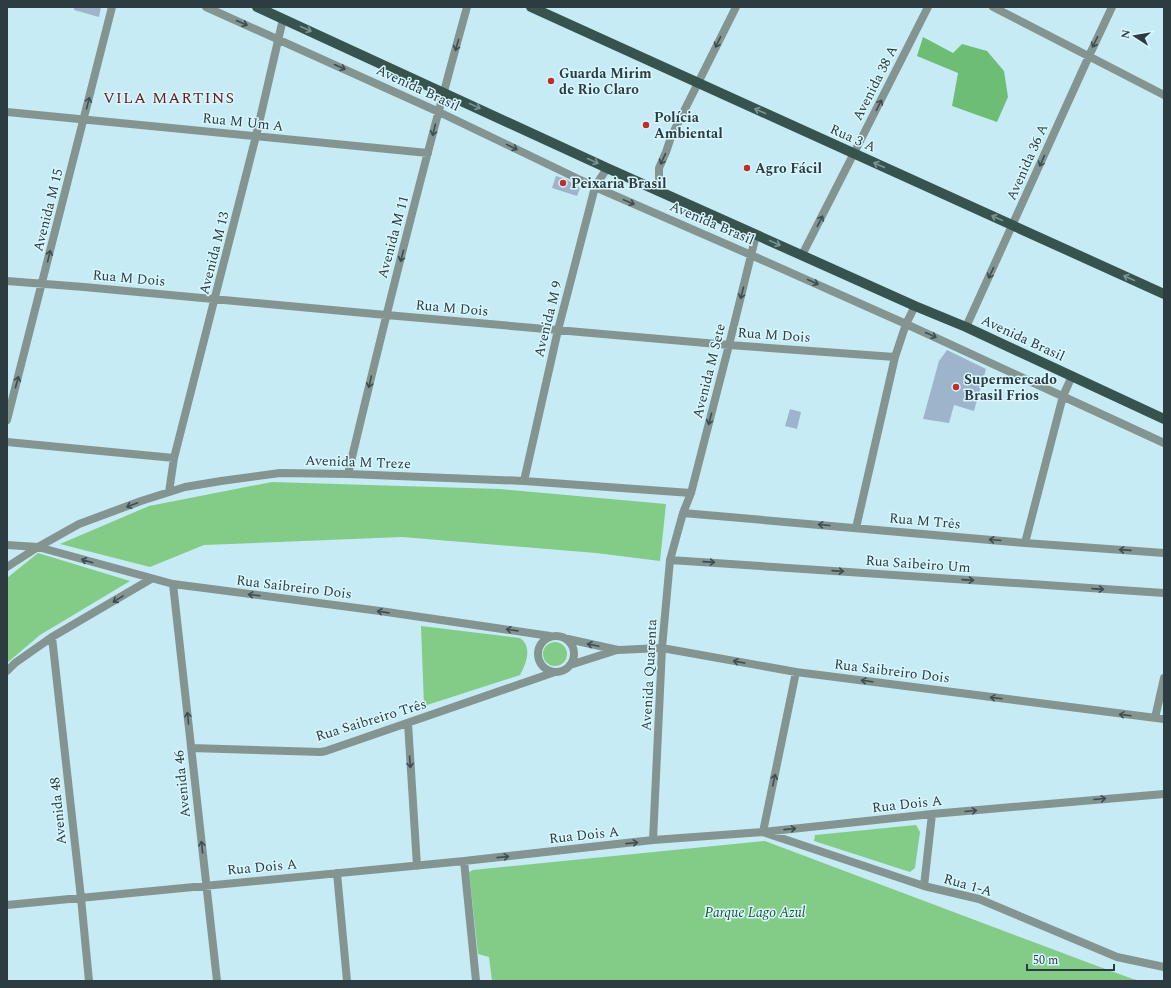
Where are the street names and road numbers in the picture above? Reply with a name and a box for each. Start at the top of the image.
street label: Avenida 38 A [847,41,903,124]
street label: Avenida Brasil [373,59,463,117]
street label: Rua M Um A [201,107,285,137]
street label: Rua 3 A [827,119,880,158]
street label: Avenida 36 A [1001,120,1053,204]
street label: Avenida M 15 [28,166,68,254]
street label: Avenida M 11 [372,193,414,281]
street label: Avenida Brasil [666,196,758,250]
street label: Avenida M 13 [194,209,234,297]
street label: Rua M Dois [92,264,166,292]
street label: Avenida M 9 [528,279,568,359]
street label: Rua M Dois [415,294,489,322]
street label: Avenida Brasil [978,309,1068,367]
street label: Avenida M Sete [687,321,731,421]
street label: Rua M Dois [737,322,811,348]
street label: Avenida M Treze [305,450,411,474]
street label: Rua M Três [888,507,962,535]
street label: Rua Saibeiro Um [865,550,971,578]
street label: Rua Saibreiro Dois [235,569,353,605]
street label: Avenida Quarenta [636,618,662,732]
street label: Rua Saibreiro Dois [833,653,951,689]
street label: Rua Saibreiro Três [313,693,429,747]
street label: Avenida 46 [168,749,196,819]
street label: Avenida 48 [44,776,72,846]
street label: Rua Dois A [871,790,944,818]
street label: Rua Dois A [548,821,621,849]
street label: Rua Dois A [226,853,298,881]
street label: Rua 1-A [941,868,995,902]

